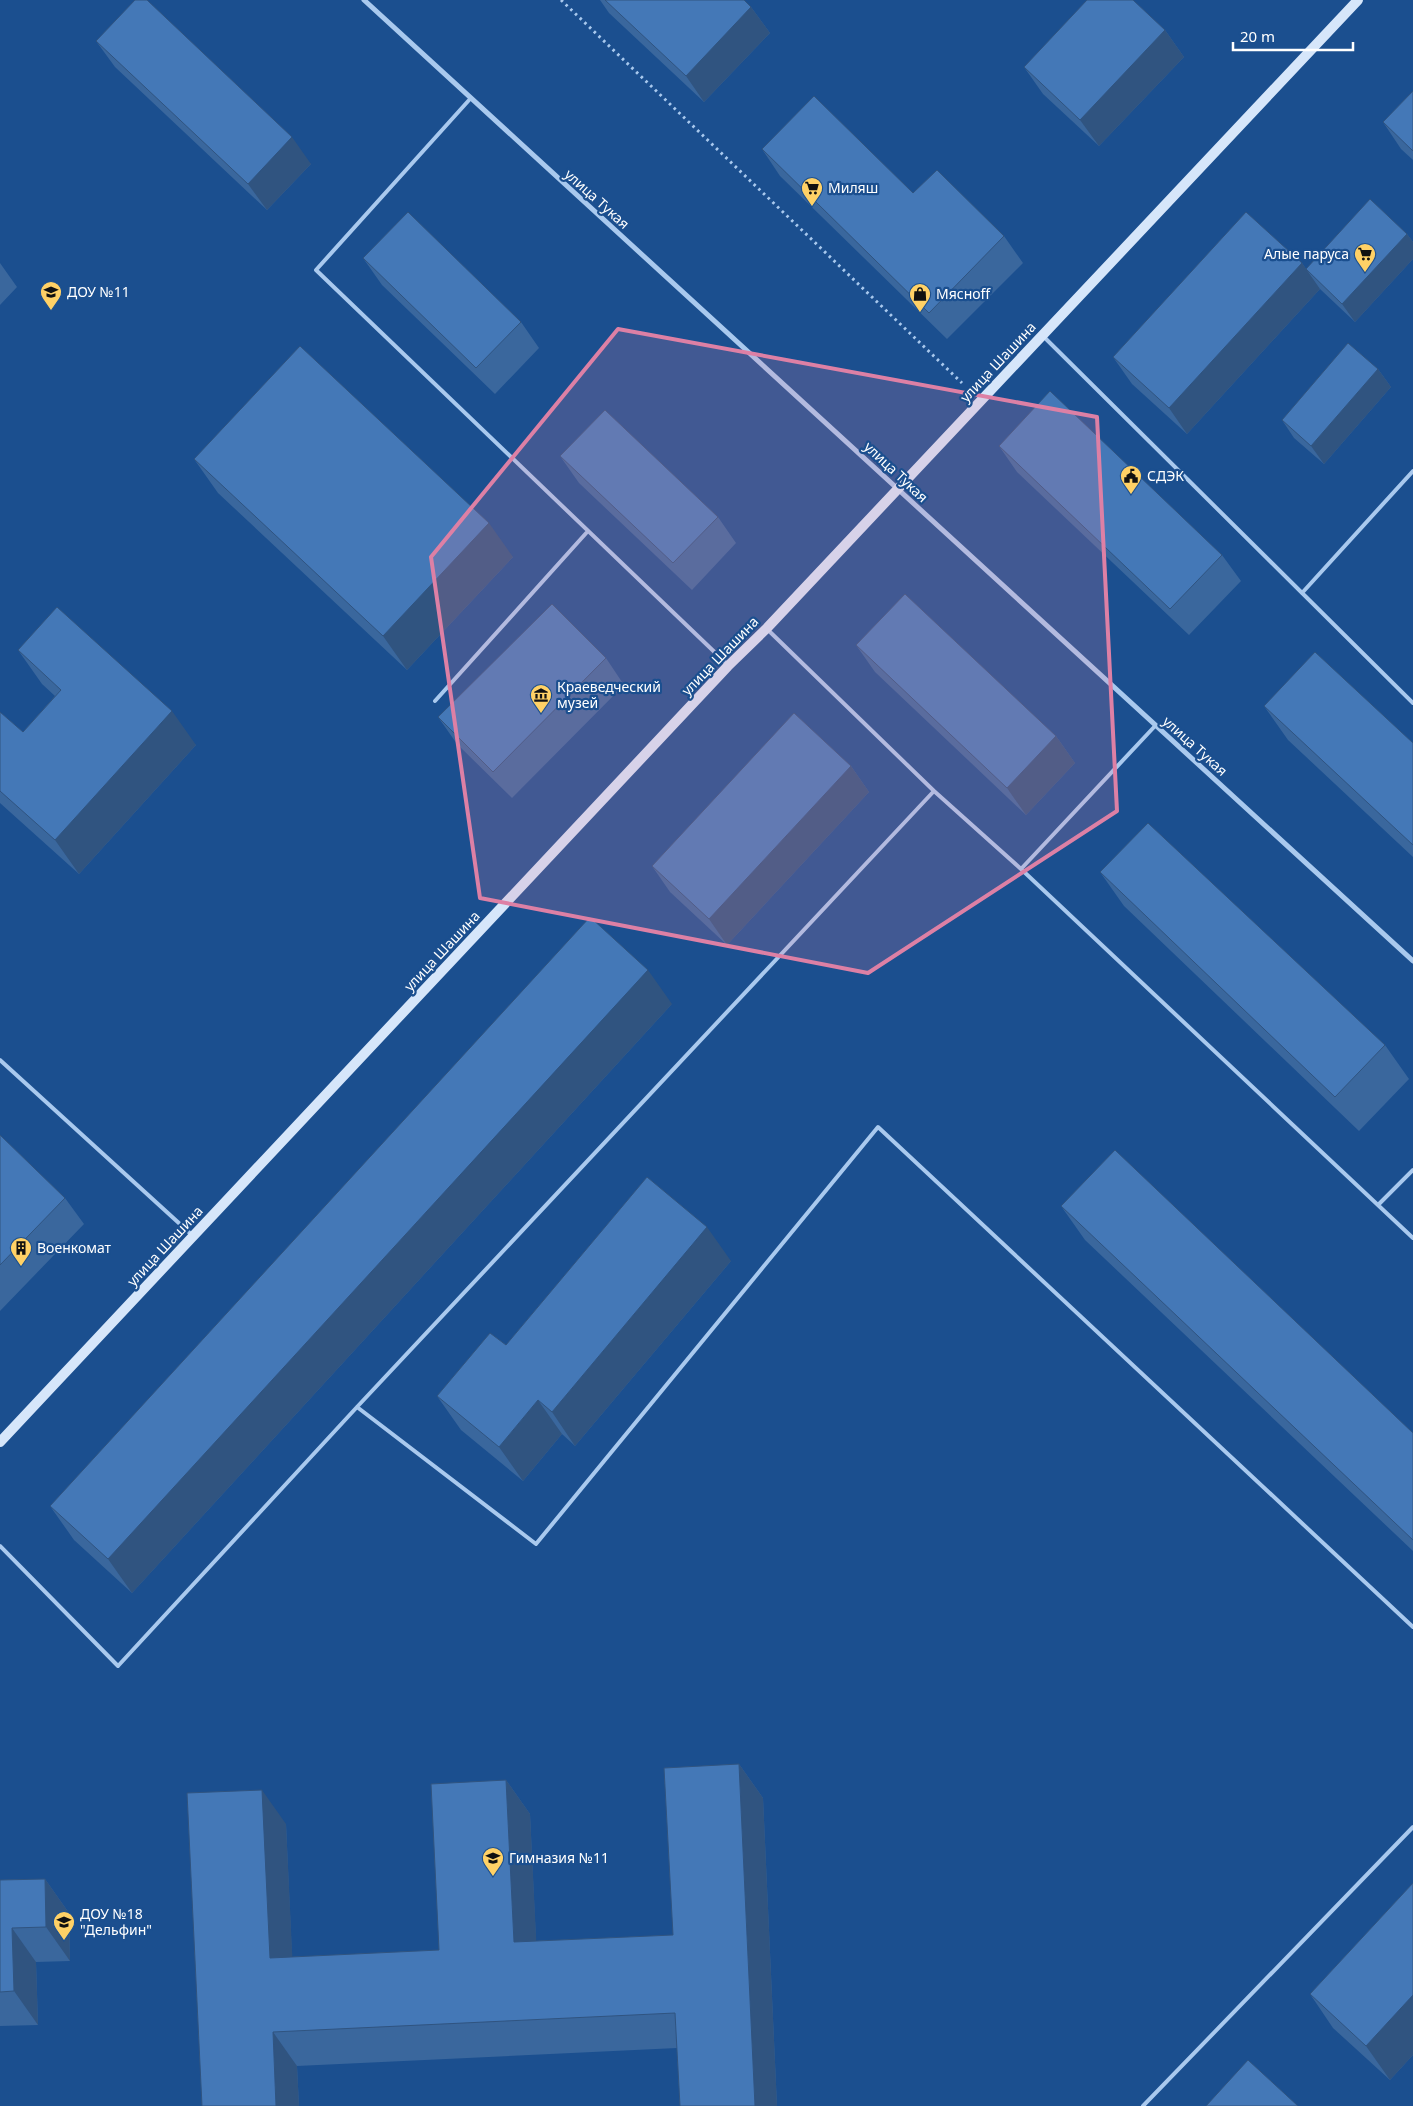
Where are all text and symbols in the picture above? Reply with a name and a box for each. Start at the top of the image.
scale bar [1233,20,1353,52]
text: 20 m [1240,26,1275,46]
street label: улица Тукая [561,164,634,233]
supermarket icon: Миляш [800,176,824,207]
place label: Миляш [828,178,878,197]
supermarket icon: Алые паруса [1353,242,1377,273]
place label: Алые паруса [1264,244,1349,263]
school or university icon: ДОУ №11 [39,280,63,311]
place label: ДОУ №11 [67,282,130,301]
shop icon: Мясноff [908,282,932,313]
place label: Мясноff [936,284,992,303]
street label: улица Шашина [955,317,1040,406]
street label: улица Тукая [860,437,932,506]
public building icon: СДЭК [1119,464,1143,495]
place label: СДЭК [1147,466,1184,485]
street label: улица Шашина [677,612,762,699]
place label: Краеведческий музей [557,677,661,712]
museum icon: Краеведческий музей [529,683,553,714]
street label: улица Тукая [1159,711,1232,780]
street label: улица Шашина [399,906,484,995]
street label: улица Шашина [122,1201,207,1290]
building icon: Военкомат [9,1236,33,1267]
place label: Военкомат [37,1238,112,1257]
school or university icon: Гимназия №11 [481,1846,505,1877]
place label: Гимназия №11 [509,1848,609,1867]
place label: ДОУ №18 "Дельфин" [80,1904,152,1939]
school or university icon: ДОУ №18 "Дельфин" [52,1910,76,1941]

